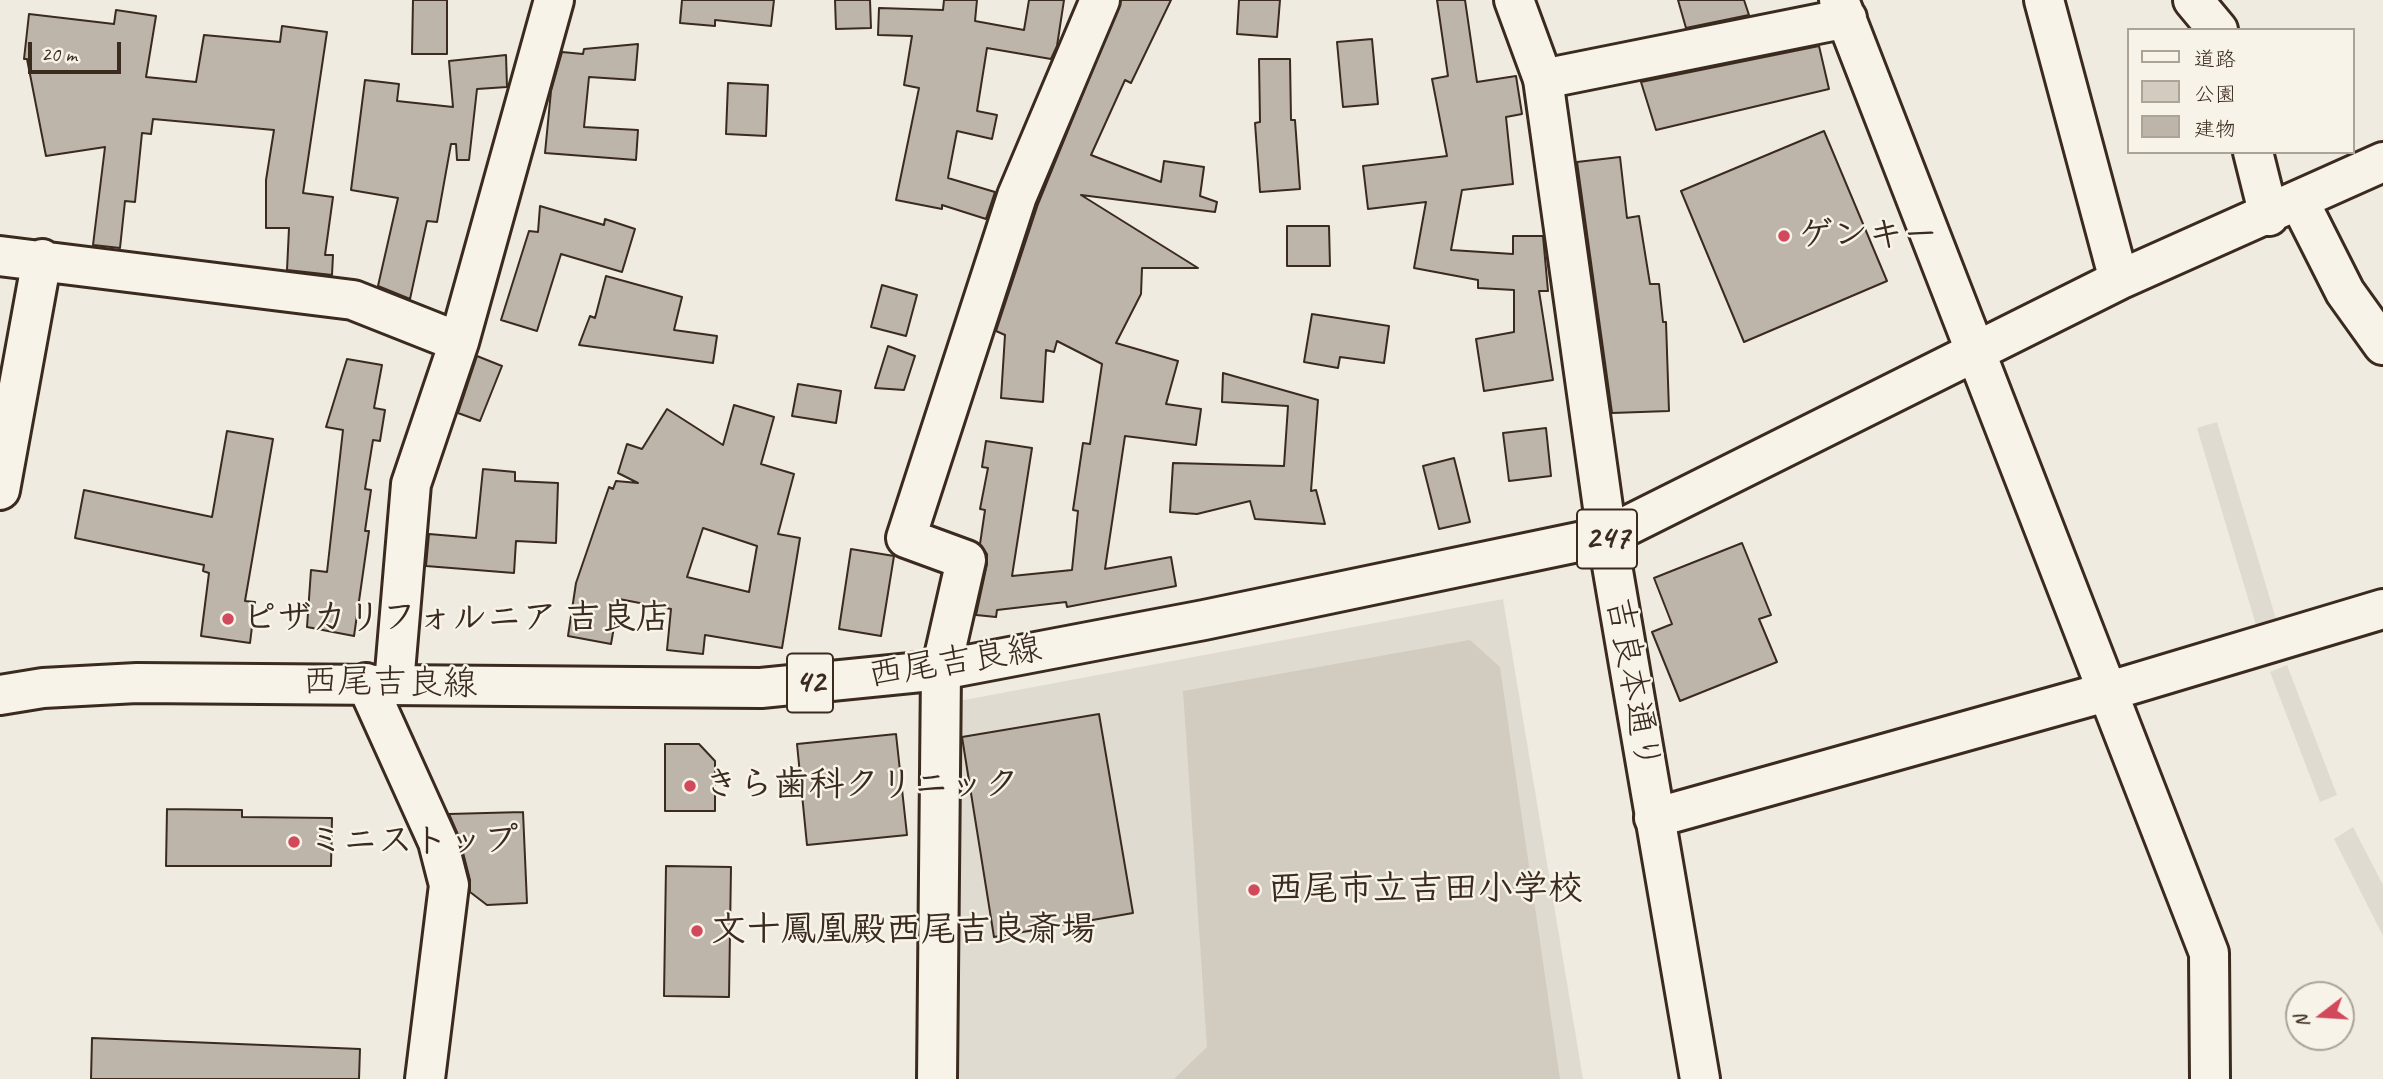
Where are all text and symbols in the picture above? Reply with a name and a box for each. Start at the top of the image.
scale bar [32,28,124,72]
legend [2128,28,2355,154]
text: 20 m [41,41,77,67]
text: 道路 [2194,46,2236,72]
text: 公園 [2194,81,2236,107]
text: 建物 [2194,116,2236,142]
place label: ゲンキー [1798,215,1938,257]
marker: ゲンキー [1776,228,1792,244]
road number: 247 [1577,510,1637,568]
street label: 吉良本通り [1596,594,1668,774]
place label: ピザカリフォルニア 吉良店 [242,598,670,640]
marker: ピザカリフォルニア 吉良店 [220,611,236,627]
street label: 西尾吉良線 [865,629,1045,697]
road number: 42 [787,654,833,712]
street label: 西尾吉良線 [302,661,478,707]
place label: きら歯科クリニック [704,765,1019,807]
marker: きら歯科クリニック [682,778,698,794]
place label: ミニストップ [308,821,518,863]
marker: ミニストップ [286,834,302,850]
place label: 西尾市立吉田小学校 [1268,869,1583,911]
marker: 西尾市立吉田小学校 [1246,882,1262,898]
place label: 文十鳳凰殿西尾吉良斎場 [711,910,1096,952]
marker: 文十鳳凰殿西尾吉良斎場 [689,923,705,939]
north arrow [2285,981,2355,1051]
text: N [2289,1012,2315,1031]

